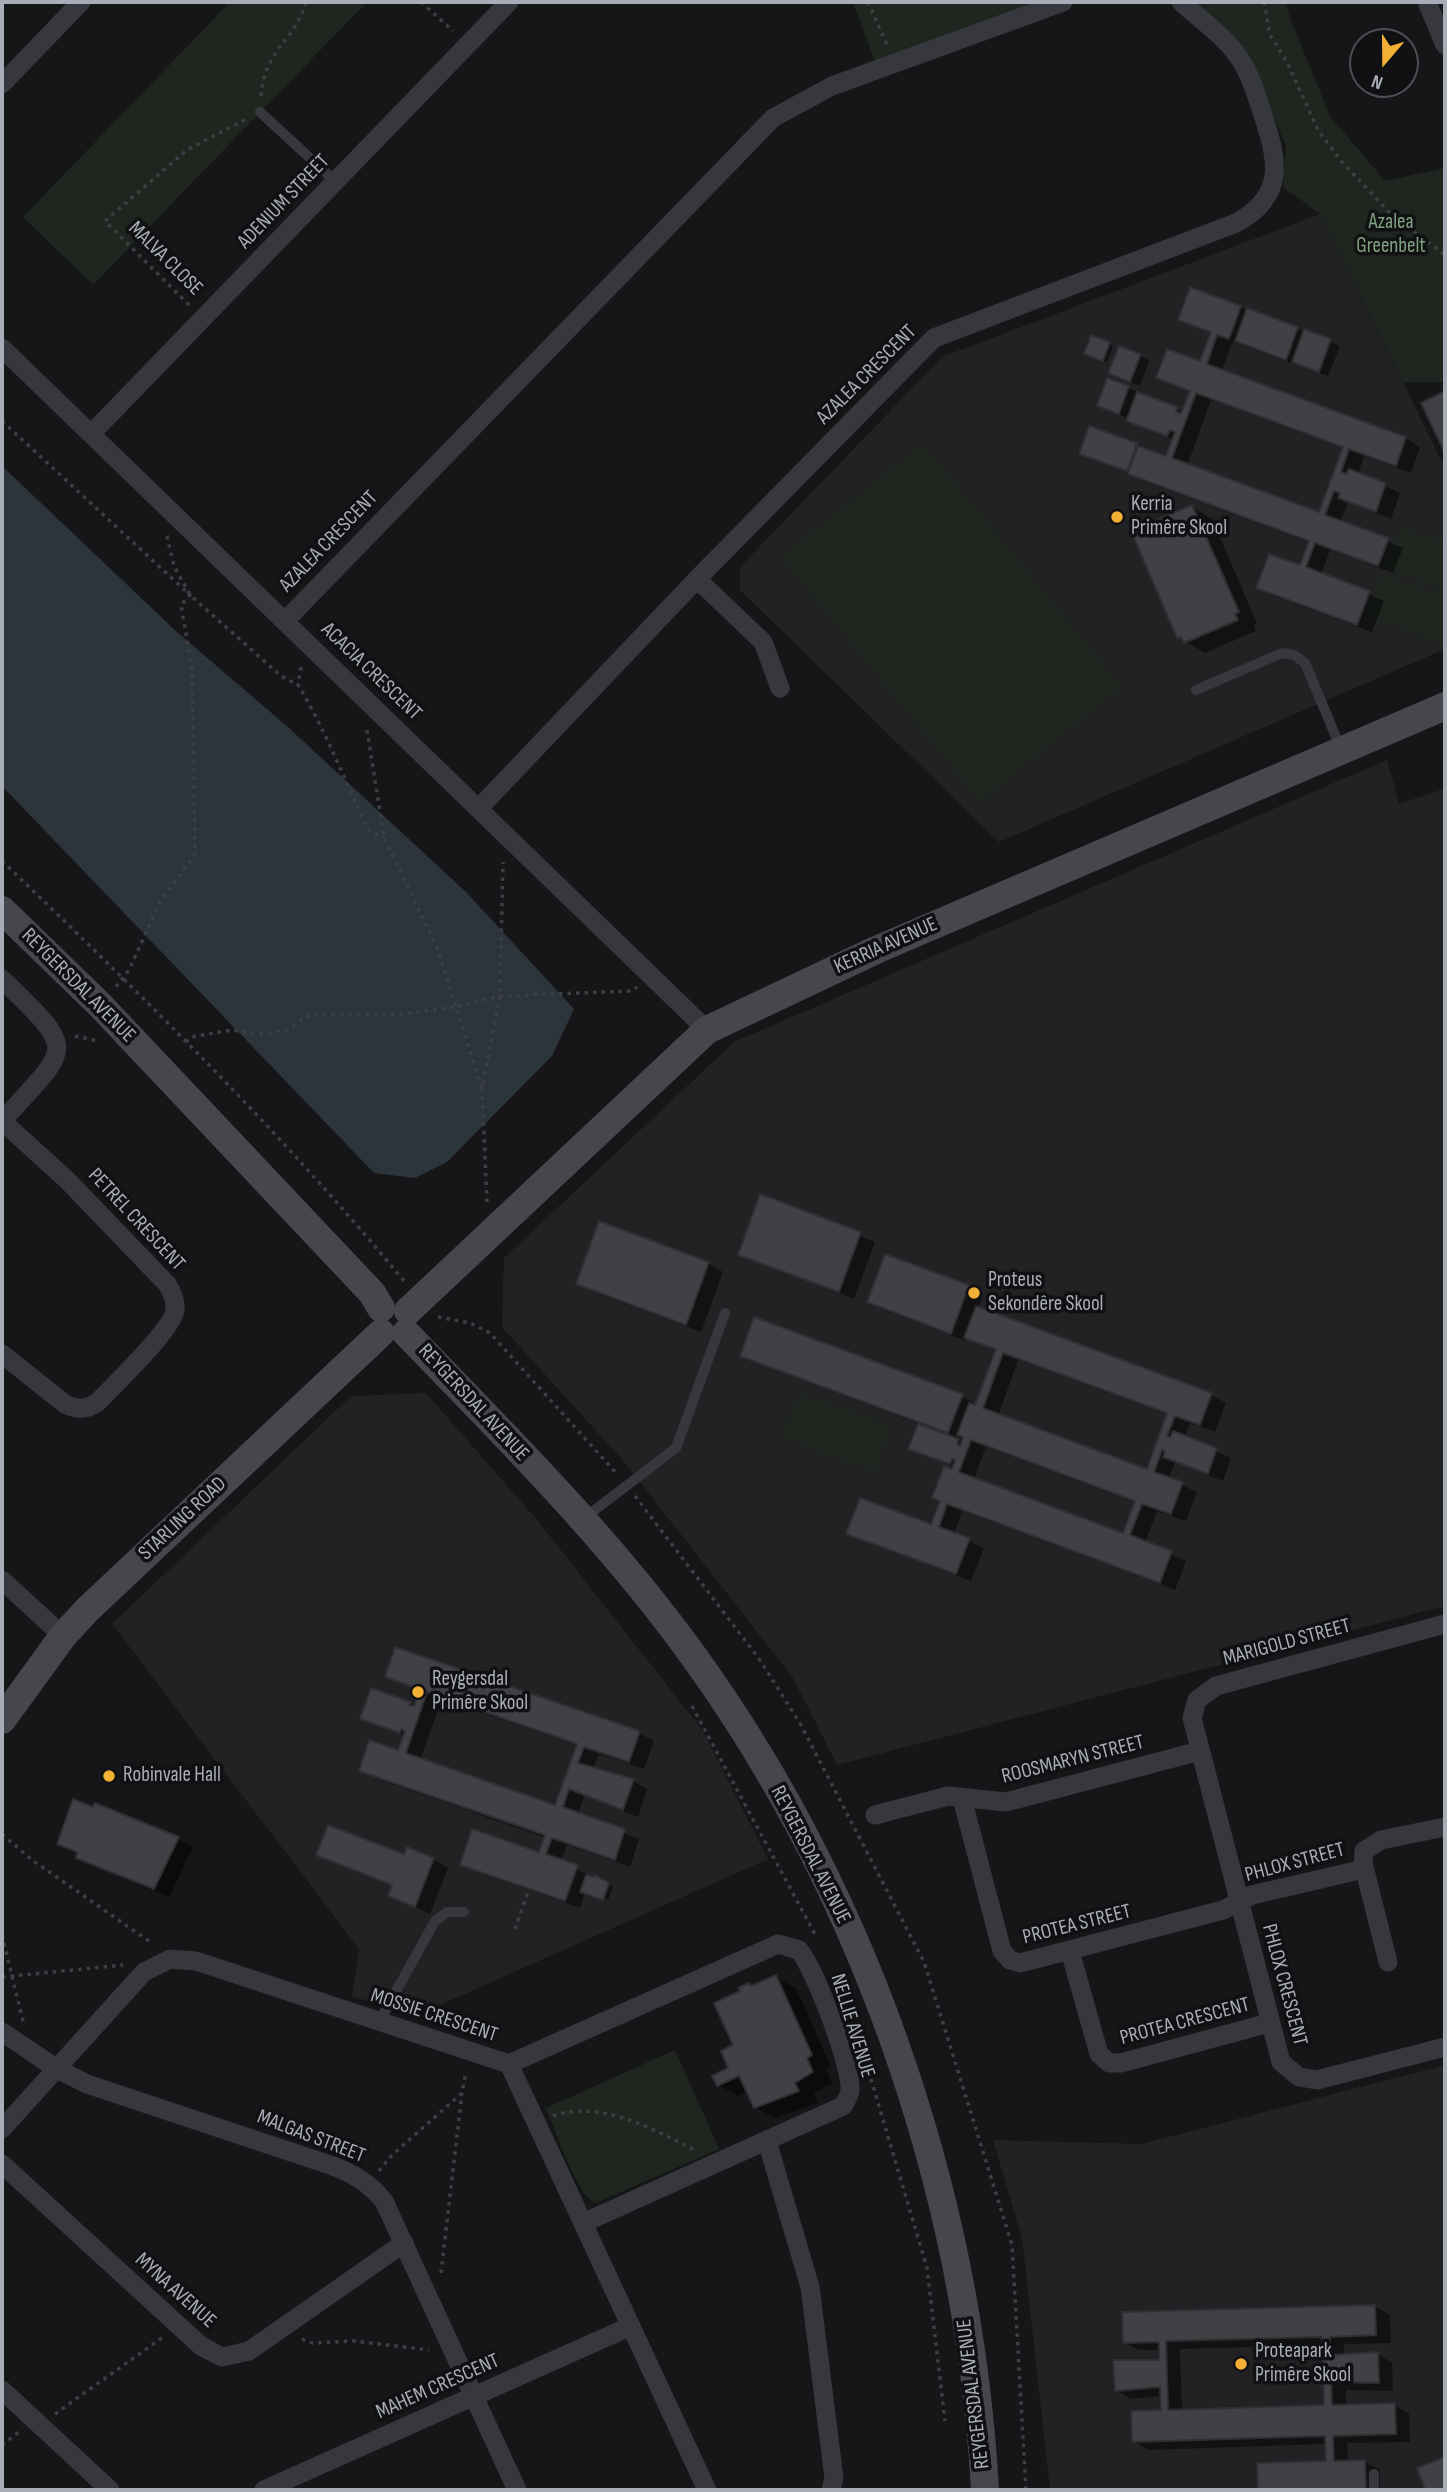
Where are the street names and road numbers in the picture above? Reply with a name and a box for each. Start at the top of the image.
street label: ADENIUM STREET [233,149,335,255]
street label: MALVA CLOSE [123,217,207,301]
street label: AZALEA CRESCENT [812,320,922,430]
street label: AZALEA CRESCENT [274,486,384,598]
street label: ACACIA CRESCENT [315,618,427,726]
street label: KERRIA AVENUE [831,912,941,980]
street label: REYGERSDAL AVENUE [16,924,140,1048]
street label: PETREL CRESCENT [82,1163,190,1277]
street label: REYGERSDAL AVENUE [412,1339,534,1467]
street label: STARLING ROAD [134,1472,232,1566]
street label: MARIGOLD STREET [1221,1614,1353,1672]
street label: ROOSMARYN STREET [999,1730,1147,1790]
street label: REYGERSDAL AVENUE [764,1782,856,1928]
street label: PHLOX STREET [1242,1838,1348,1888]
street label: PROTEA STREET [1020,1899,1134,1951]
street label: PHLOX CRESCENT [1256,1921,1312,2049]
street label: NELLIE AVENUE [824,1971,880,2081]
street label: MOSSIE CRESCENT [367,1984,501,2048]
street label: PROTEA CRESCENT [1117,1993,1253,2051]
street label: MALGAS STREET [253,2105,369,2169]
street label: MYNA AVENUE [129,2248,221,2334]
street label: REYGERSDAL AVENUE [952,2318,996,2470]
street label: MAHEM CRESCENT [373,2349,503,2425]

